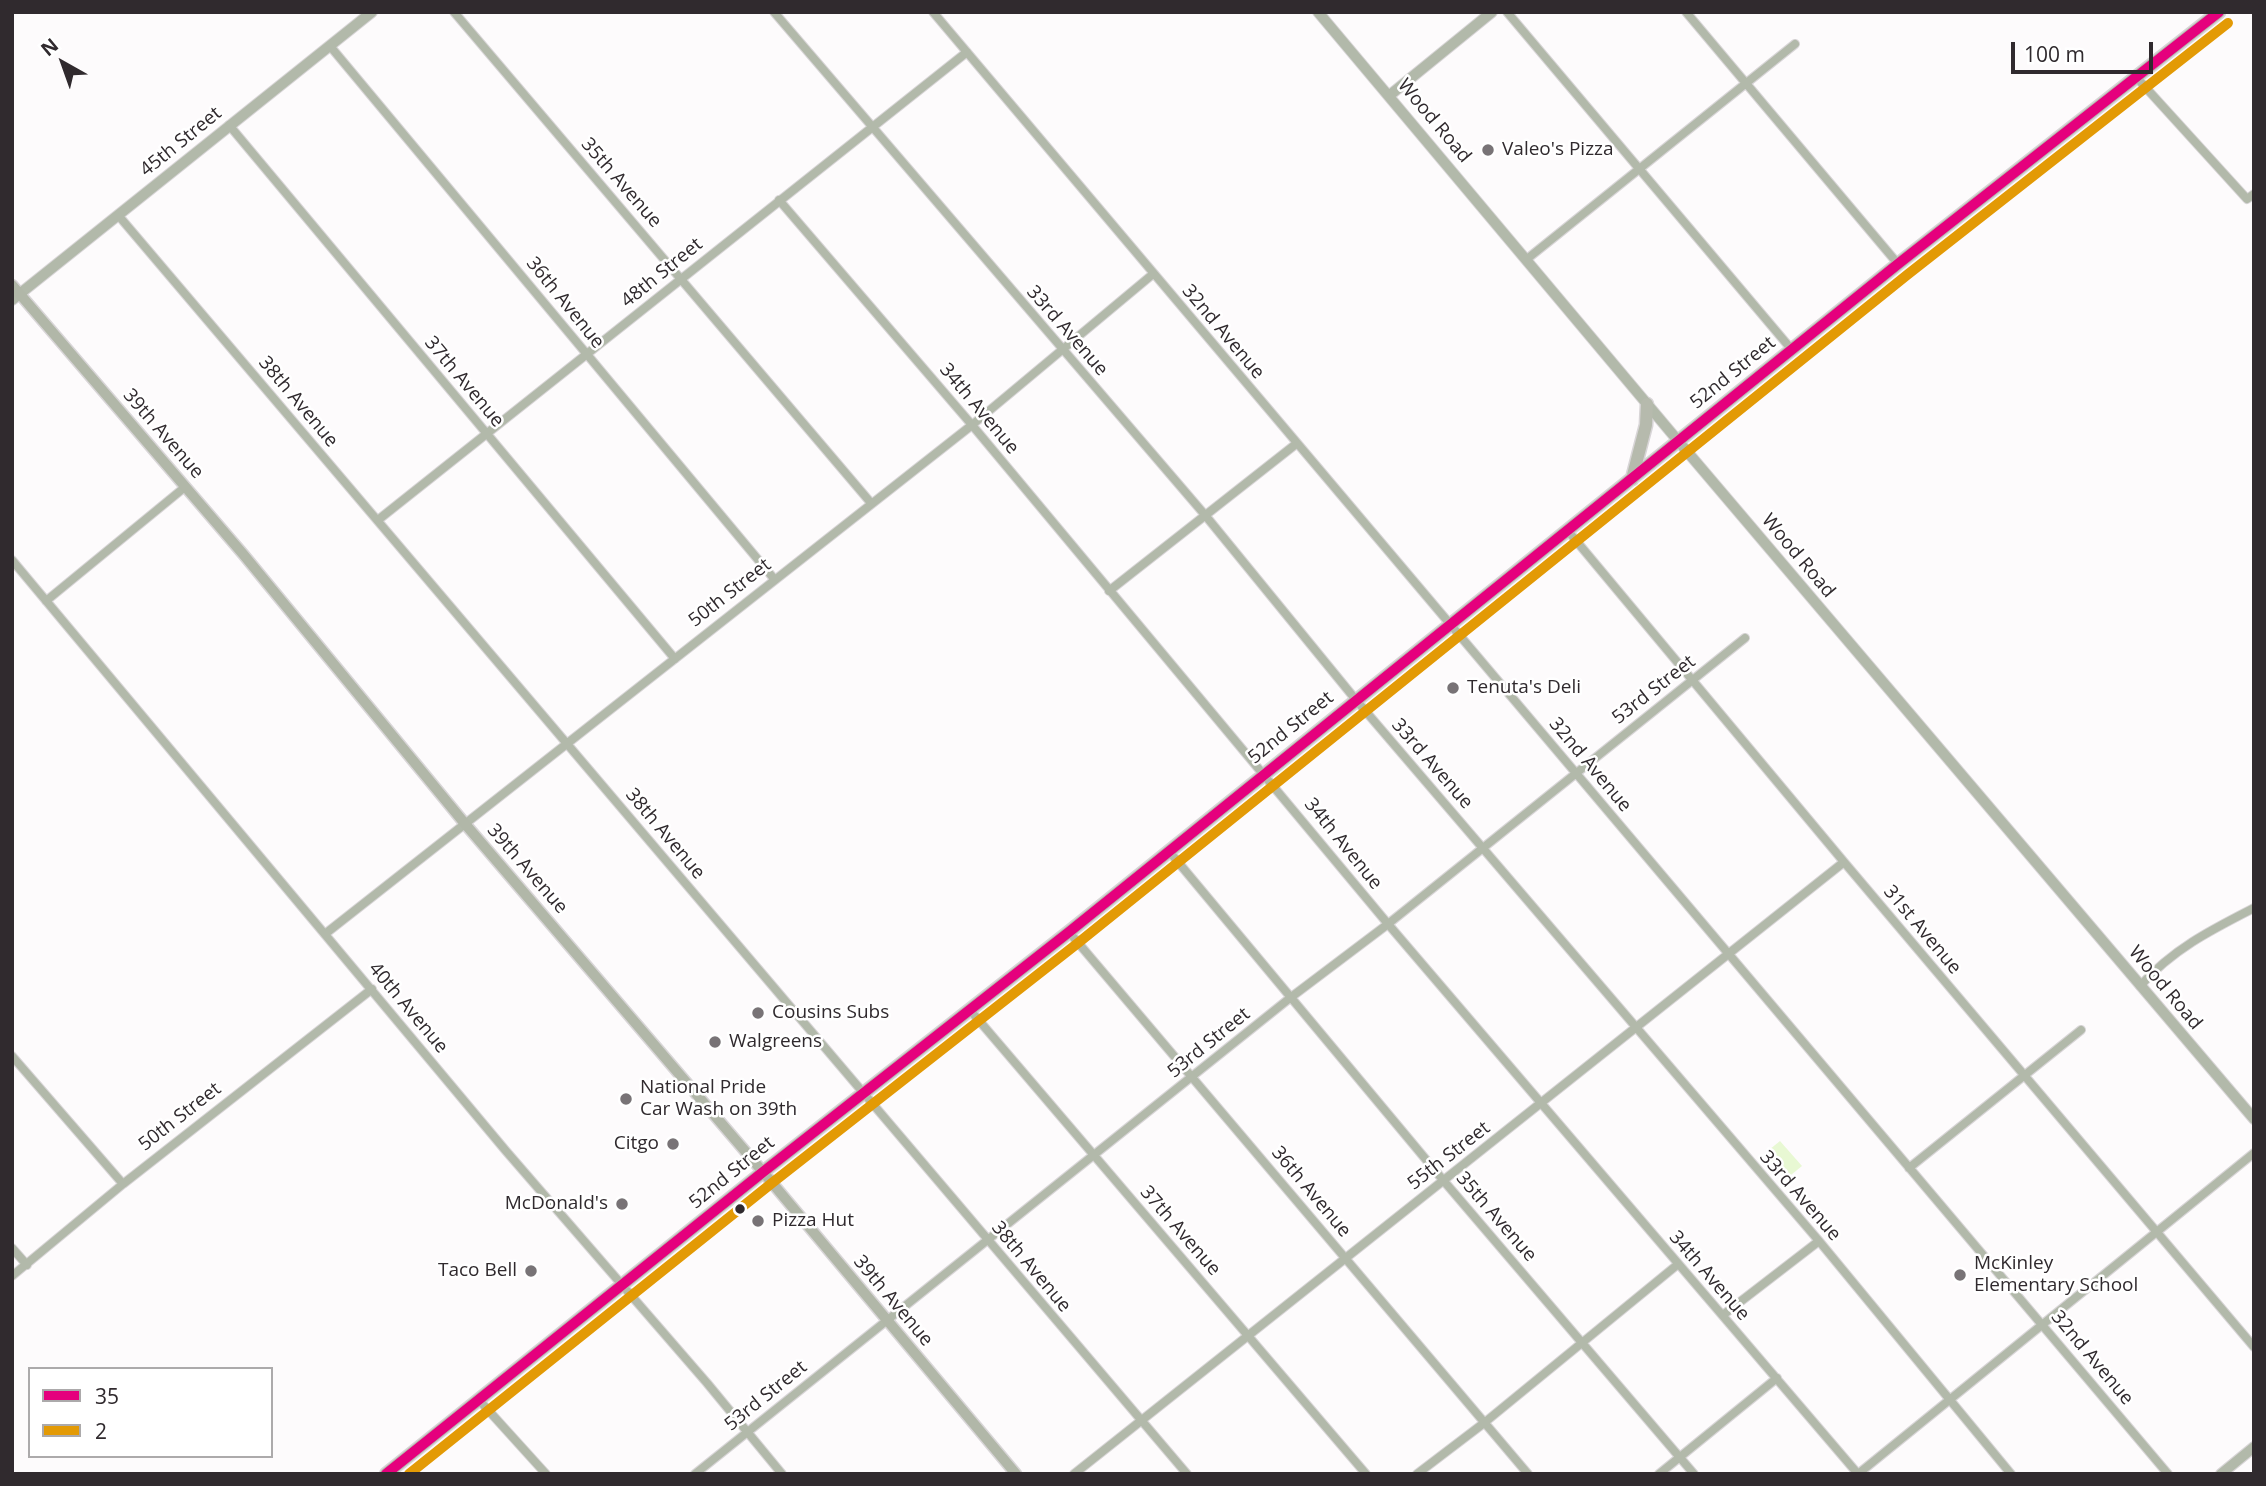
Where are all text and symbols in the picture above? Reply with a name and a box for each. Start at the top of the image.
north arrow [28,28,98,98]
scale bar [2014,28,2156,72]
text: N [35,32,64,62]
text: 100 m [2024,40,2085,68]
street label: Wood Road [1392,74,1476,168]
street label: 45th Street [136,102,226,182]
street label: 35th Avenue [576,134,666,232]
place label: Valeo's Pizza [1502,139,1614,161]
marker: Valeo's Pizza [1480,142,1496,158]
street label: 48th Street [617,233,707,313]
street label: 36th Avenue [521,253,609,353]
street label: 32nd Avenue [1177,280,1269,384]
street label: 33rd Avenue [1022,281,1112,381]
street label: 37th Avenue [420,332,508,432]
street label: 52nd Street [1686,332,1780,414]
street label: 38th Avenue [254,352,342,452]
street label: 34th Avenue [935,359,1023,459]
street label: 39th Avenue [118,385,208,483]
street label: Wood Road [1756,509,1840,603]
street label: 50th Street [684,554,776,632]
street label: 53rd Street [1608,651,1700,729]
place label: Tenuta's Deli [1467,677,1581,699]
marker: Tenuta's Deli [1445,680,1461,696]
street label: 52nd Street [1244,687,1338,769]
street label: 32nd Avenue [1544,713,1636,817]
street label: 33rd Avenue [1387,714,1477,814]
street label: 38th Avenue [621,784,709,884]
street label: 34th Avenue [1299,794,1387,894]
street label: 39th Avenue [482,820,572,918]
street label: 31st Avenue [1878,881,1966,979]
street label: Wood Road [2123,941,2207,1035]
street label: 40th Avenue [364,958,452,1058]
place label: Cousins Subs [772,1002,889,1024]
street label: 53rd Street [1163,1003,1255,1083]
marker: Cousins Subs [750,1005,766,1021]
place label: Walgreens [729,1031,822,1053]
marker: Walgreens [707,1034,723,1050]
place label: National Pride Car Wash on 39th [640,1077,797,1121]
street label: 50th Street [134,1078,226,1156]
marker: National Pride Car Wash on 39th [618,1091,634,1107]
street label: 55th Street [1403,1117,1495,1195]
street label: 52nd Street [685,1132,779,1214]
place label: Citgo [614,1133,659,1155]
marker: Citgo [665,1136,681,1152]
street label: 36th Avenue [1267,1142,1355,1242]
street label: 33rd Avenue [1755,1146,1845,1246]
street label: 35th Avenue [1451,1168,1541,1266]
street label: 37th Avenue [1135,1182,1225,1280]
place label: McDonald's [505,1193,608,1215]
marker: McDonald's [614,1196,630,1212]
unlabelled marker [733,1202,747,1216]
place label: Pizza Hut [772,1210,854,1232]
marker: Pizza Hut [750,1213,766,1229]
street label: 38th Avenue [987,1217,1075,1317]
street label: 34th Avenue [1664,1227,1754,1325]
street label: 39th Avenue [849,1251,937,1351]
place label: McKinley Elementary School [1974,1253,2138,1297]
place label: Taco Bell [438,1260,517,1282]
marker: Taco Bell [523,1263,539,1279]
marker: McKinley Elementary School [1952,1267,1968,1283]
street label: 32nd Avenue [2046,1306,2138,1410]
street label: 53rd Street [720,1356,812,1436]
legend [28,1367,273,1458]
text: 35 [95,1382,119,1410]
text: 2 [95,1417,107,1445]

